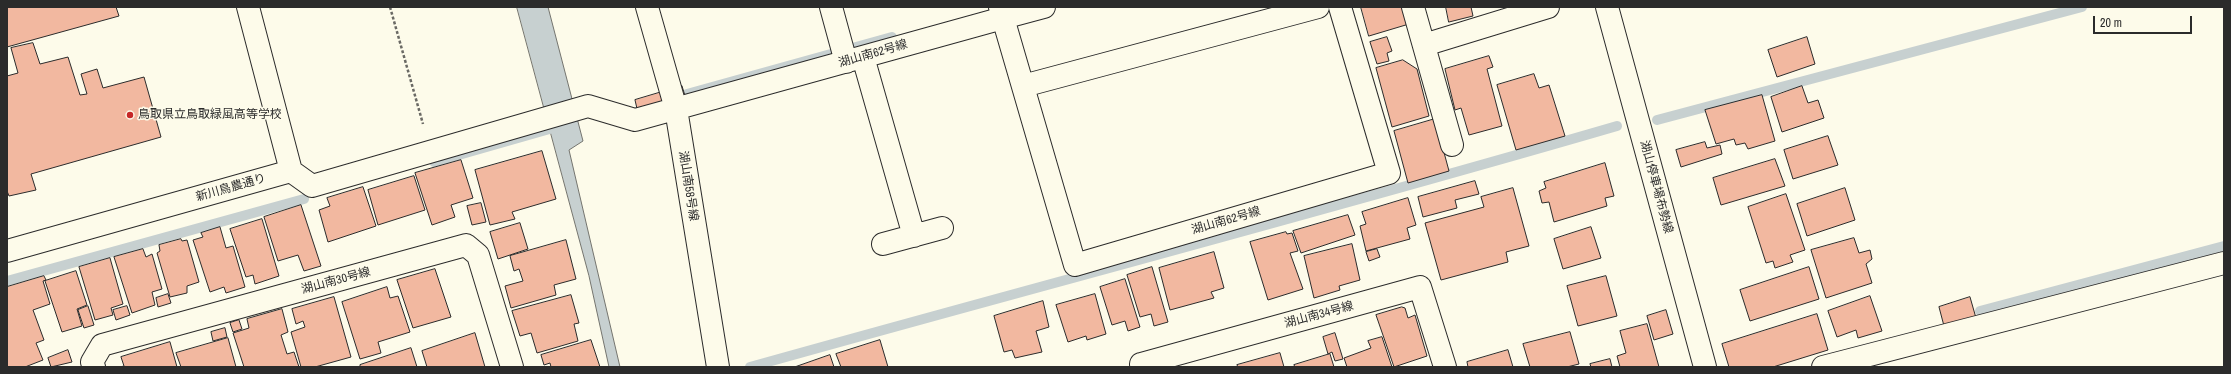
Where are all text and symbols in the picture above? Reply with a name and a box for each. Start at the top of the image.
scale bar [2095,8,2194,34]
text: 20 m [2100,15,2122,31]
street label: 湖山南62号線 [837,37,909,71]
place label: 鳥取県立鳥取緑風高等学校 [138,108,282,122]
marker: 鳥取県立鳥取緑風高等学校 [125,110,135,120]
street label: 湖山停車場布勢線 [1637,139,1675,235]
street label: 湖山南58号線 [675,150,701,222]
street label: 新川鳥農通り [194,171,268,205]
street label: 湖山南62号線 [1190,204,1262,238]
street label: 湖山南30号線 [300,265,372,297]
street label: 湖山南34号線 [1283,299,1355,331]

